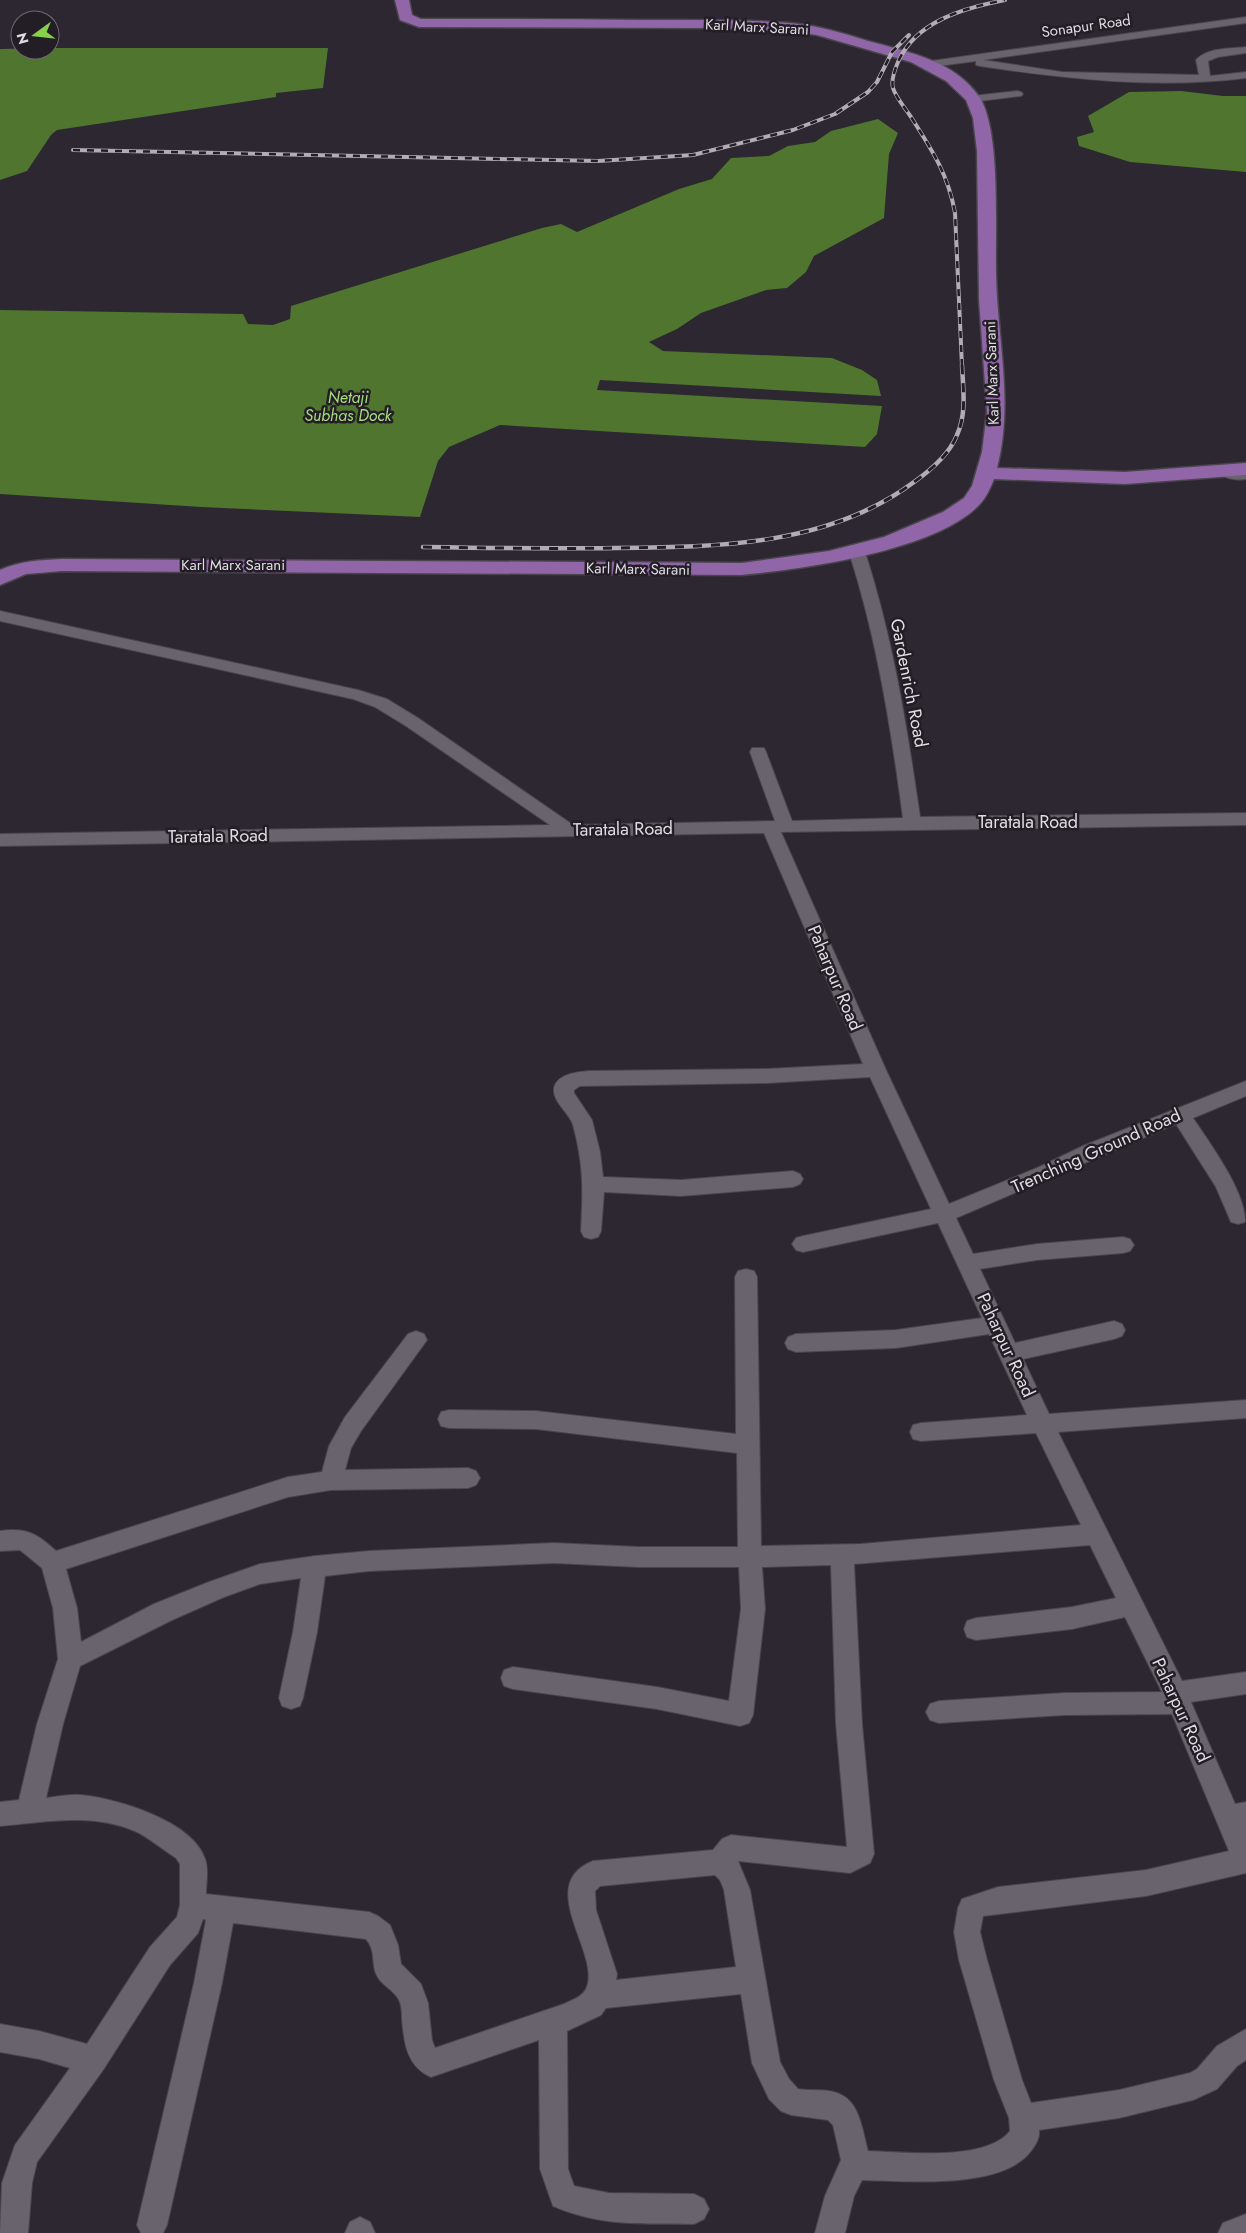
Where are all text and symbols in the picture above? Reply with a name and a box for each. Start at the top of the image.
street label: Sonapur Road [1040,9,1132,43]
north arrow [10,10,60,60]
street label: Karl Marx Sarani [704,13,810,41]
text: N [11,30,34,46]
street label: Karl Marx Sarani [979,321,1005,425]
water label: Netaji Subhas Dock [305,386,393,427]
street label: Karl Marx Sarani [181,554,285,576]
street label: Karl Marx Sarani [586,557,690,581]
street label: Gardenrich Road [884,616,934,750]
street label: Taratala Road [978,809,1078,835]
street label: Taratala Road [573,815,673,843]
street label: Taratala Road [168,822,268,850]
street label: Paharpur Road [801,921,869,1035]
street label: Trenching Ground Road [1007,1102,1185,1200]
street label: Paharpur Road [970,1289,1042,1401]
street label: Paharpur Road [1145,1654,1217,1766]

